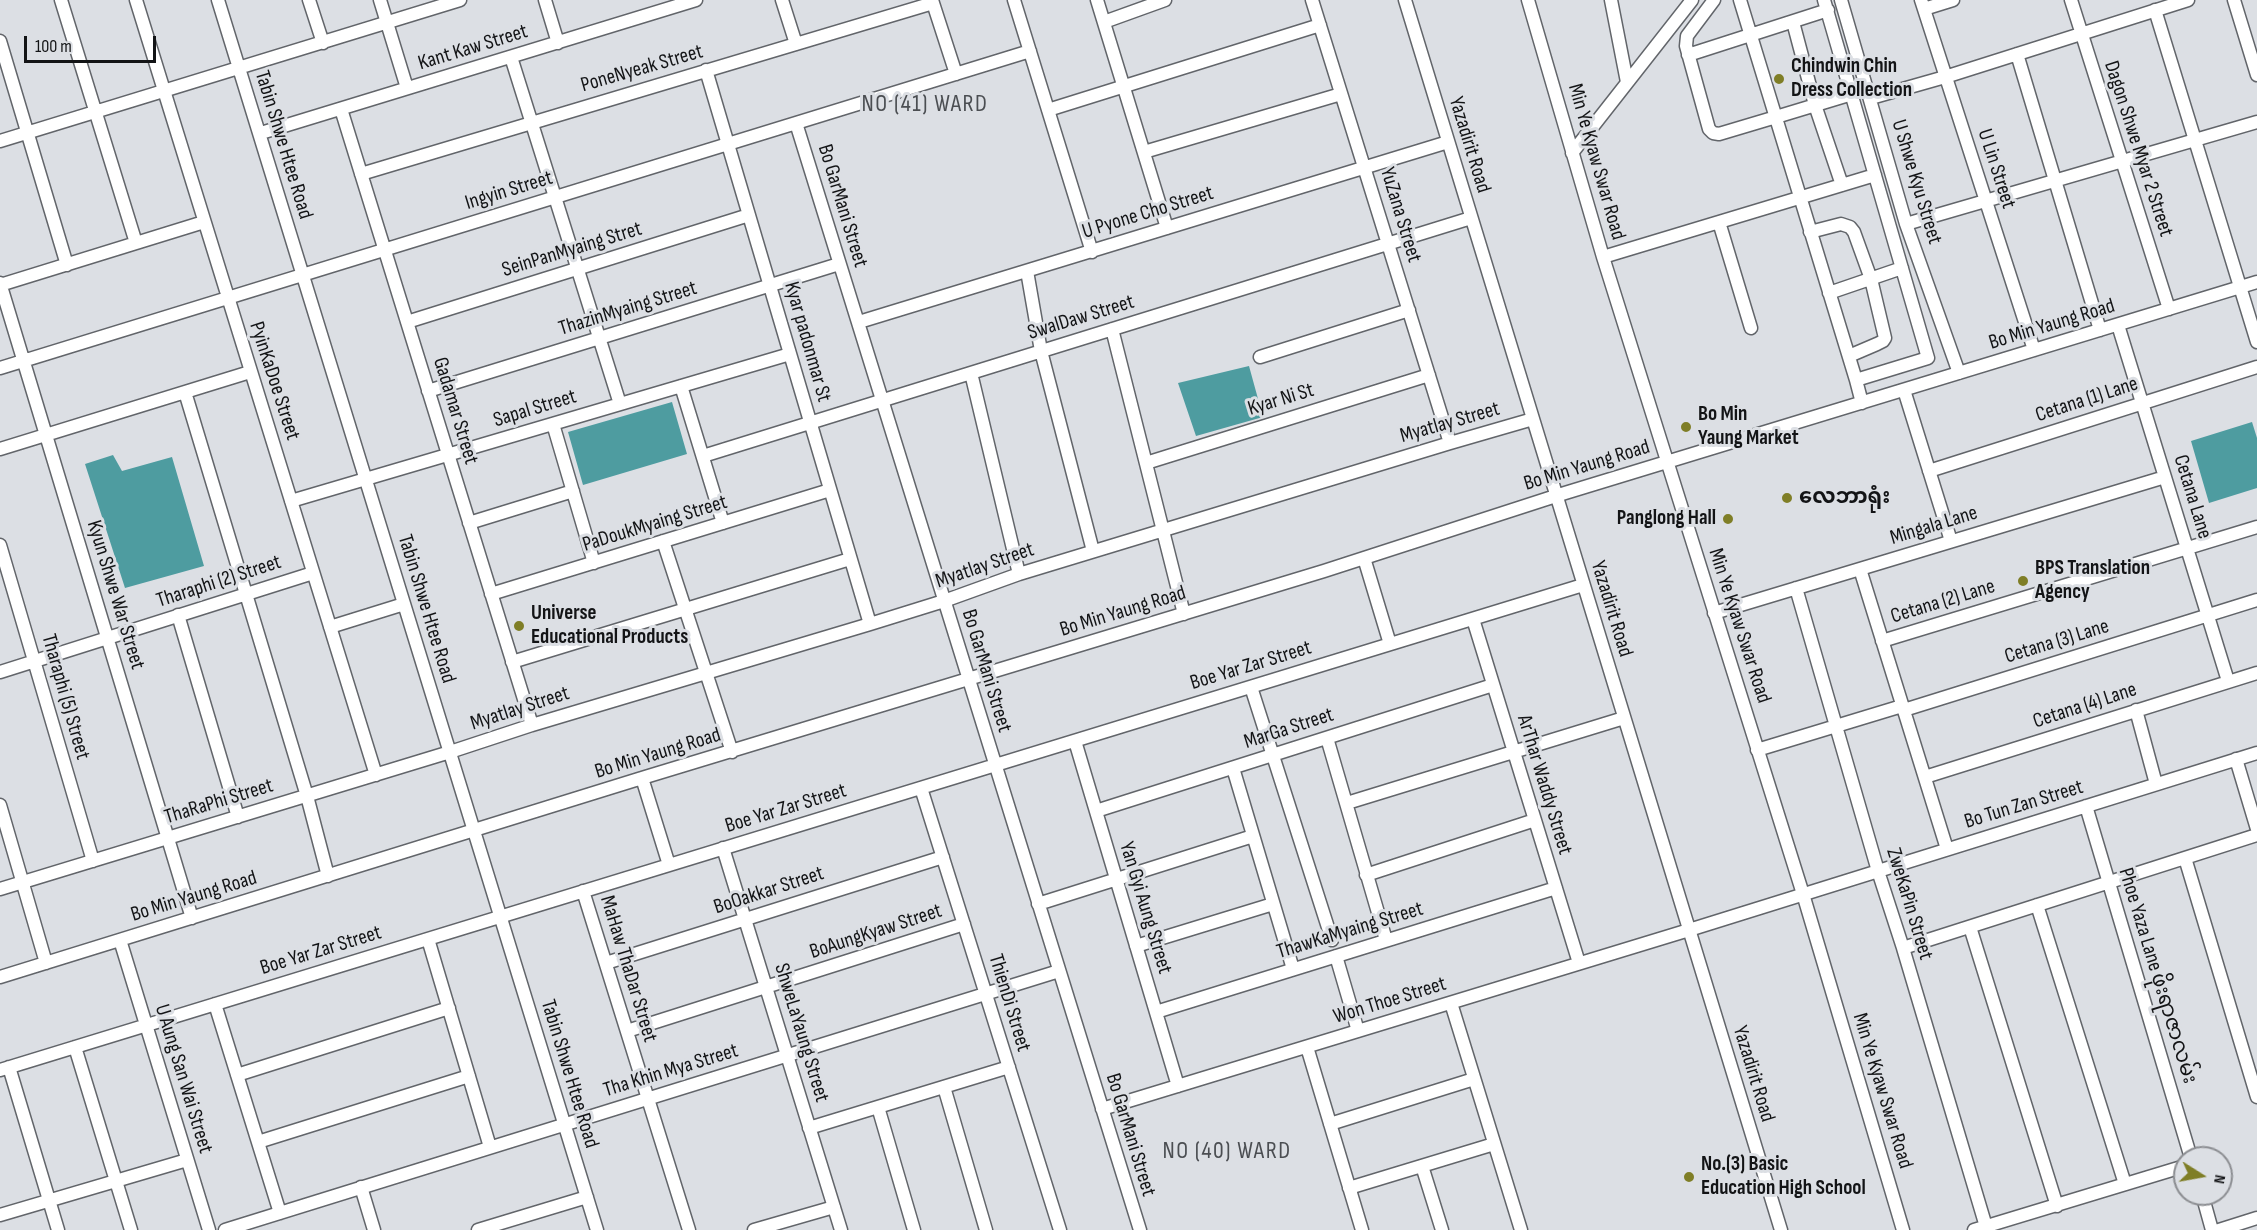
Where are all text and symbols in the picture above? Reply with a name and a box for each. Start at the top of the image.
street label: Kant Kaw Street [415,19,531,77]
scale bar [27,24,159,62]
text: 100 m [35,36,72,57]
street label: PoneNyeak Street [578,40,706,98]
place label: Chindwin Chin Dress Collection [1791,54,1912,104]
street label: Dagon Shwe Myar 2 Street [2098,58,2178,240]
street label: Tabin Shwe Htee Road [248,68,318,222]
marker: Chindwin Chin Dress Collection [1772,72,1786,86]
street label: Min Ye Kyaw Swar Road [1562,81,1630,243]
district label: NO (41) WARD [862,91,988,119]
street label: Yazadirit Road [1442,94,1496,196]
street label: U Shwe Kyu Street [1885,117,1947,247]
street label: U Lin Street [1971,126,2021,212]
street label: Bo GarMani Street [811,142,873,270]
street label: YuZana Street [1374,164,1426,266]
street label: Ingyin Street [462,166,556,216]
street label: U Pyone Cho Street [1079,181,1217,245]
street label: SeinPanMyaing Stret [499,217,645,283]
street label: ThazinMyaing Street [556,276,700,342]
street label: Kyar padonmar St [778,279,836,405]
street label: SwalDaw Street [1025,290,1137,346]
street label: Bo Min Yaung Road [1986,294,2118,356]
street label: PyinKaDoe Street [243,319,305,443]
street label: Gadamar Street [427,354,483,468]
street label: Cetana (1) Lane [2033,372,2141,428]
street label: Kyar Ni St [1245,378,1317,422]
street label: Sapal Street [490,384,580,434]
street label: Myatlay Street [1397,397,1503,449]
place label: Bo Min Yaung Market [1698,402,1799,452]
marker: Bo Min Yaung Market [1679,420,1693,434]
street label: Bo Min Yaung Road [1521,435,1653,497]
street label: Cetana Lane [2167,452,2217,542]
place label: လေဘာရုံး [1799,485,1890,511]
street label: PaDoukMyaing Street [580,490,730,558]
marker: လေဘာရုံး [1780,491,1794,505]
street label: Mingala Lane [1887,501,1981,551]
place label: Panglong Hall [1617,506,1716,532]
marker: Panglong Hall [1721,512,1735,526]
street label: Kyun Shwe War Street [80,517,150,673]
street label: Tabin Shwe Htee Road [391,532,461,686]
street label: Myatlay Street [933,537,1037,595]
street label: Min Ye Kyaw Swar Road [1702,546,1776,706]
street label: Tharaphi (2) Street [154,550,284,614]
place label: BPS Translation Agency [2035,556,2150,606]
street label: Yazadirit Road [1584,558,1638,660]
street label: Cetana (2) Lane [1888,574,1998,630]
marker: BPS Translation Agency [2016,574,2030,588]
street label: Bo Min Yaung Road [1057,581,1189,643]
place label: Universe Educational Products [531,601,688,651]
street label: Bo GarMani Street [955,607,1017,735]
street label: Cetana (3) Lane [2002,614,2112,670]
marker: Universe Educational Products [512,619,526,633]
street label: Tharaphi (5) Street [35,631,95,763]
street label: Boe Yar Zar Street [1187,636,1315,696]
street label: Cetana (4) Lane [2030,677,2140,735]
street label: Myatlay Street [467,681,573,737]
street label: MarGa Street [1241,703,1337,755]
street label: ArThar Waddy Street [1511,712,1577,858]
street label: Bo Min Yaung Road [592,723,724,785]
street label: ThaRaPhi Street [162,774,276,830]
street label: Bo Tun Zan Street [1962,775,2086,835]
street label: Boe Yar Zar Street [722,779,850,839]
street label: Yan Gyi Aung Street [1113,839,1177,977]
street label: ZweKaPin Street [1880,845,1938,963]
street label: BoOakkar Street [711,861,827,921]
street label: Phoe Yaza Lane ဖိုးရာဇာလမ်း [2112,865,2202,1087]
street label: Bo Min Yaung Road [128,866,260,928]
street label: MaHaw ThaDar Street [594,893,662,1045]
street label: ThawKaMyaing Street [1274,897,1426,965]
street label: BoAungKyaw Street [807,899,945,965]
street label: Boe Yar Zar Street [257,921,385,981]
street label: ThienDi Street [982,951,1036,1055]
street label: ShweLaYaung Street [768,961,834,1105]
street label: Won Thoe Street [1331,972,1449,1030]
street label: Tabin Shwe Htee Road [534,997,604,1151]
street label: U Aung San Wai Street [148,1002,218,1156]
street label: Min Ye Kyaw Swar Road [1846,1010,1918,1172]
street label: Yazadirit Road [1726,1023,1780,1125]
street label: Tha Khin Mya Street [601,1039,741,1103]
street label: Bo GarMani Street [1099,1071,1161,1199]
district label: NO (40) WARD [1162,1138,1292,1166]
north arrow [2173,1146,2233,1206]
place label: No.(3) Basic Education High School [1701,1152,1866,1202]
marker: No.(3) Basic Education High School [1682,1170,1696,1184]
text: N [2209,1173,2229,1185]

